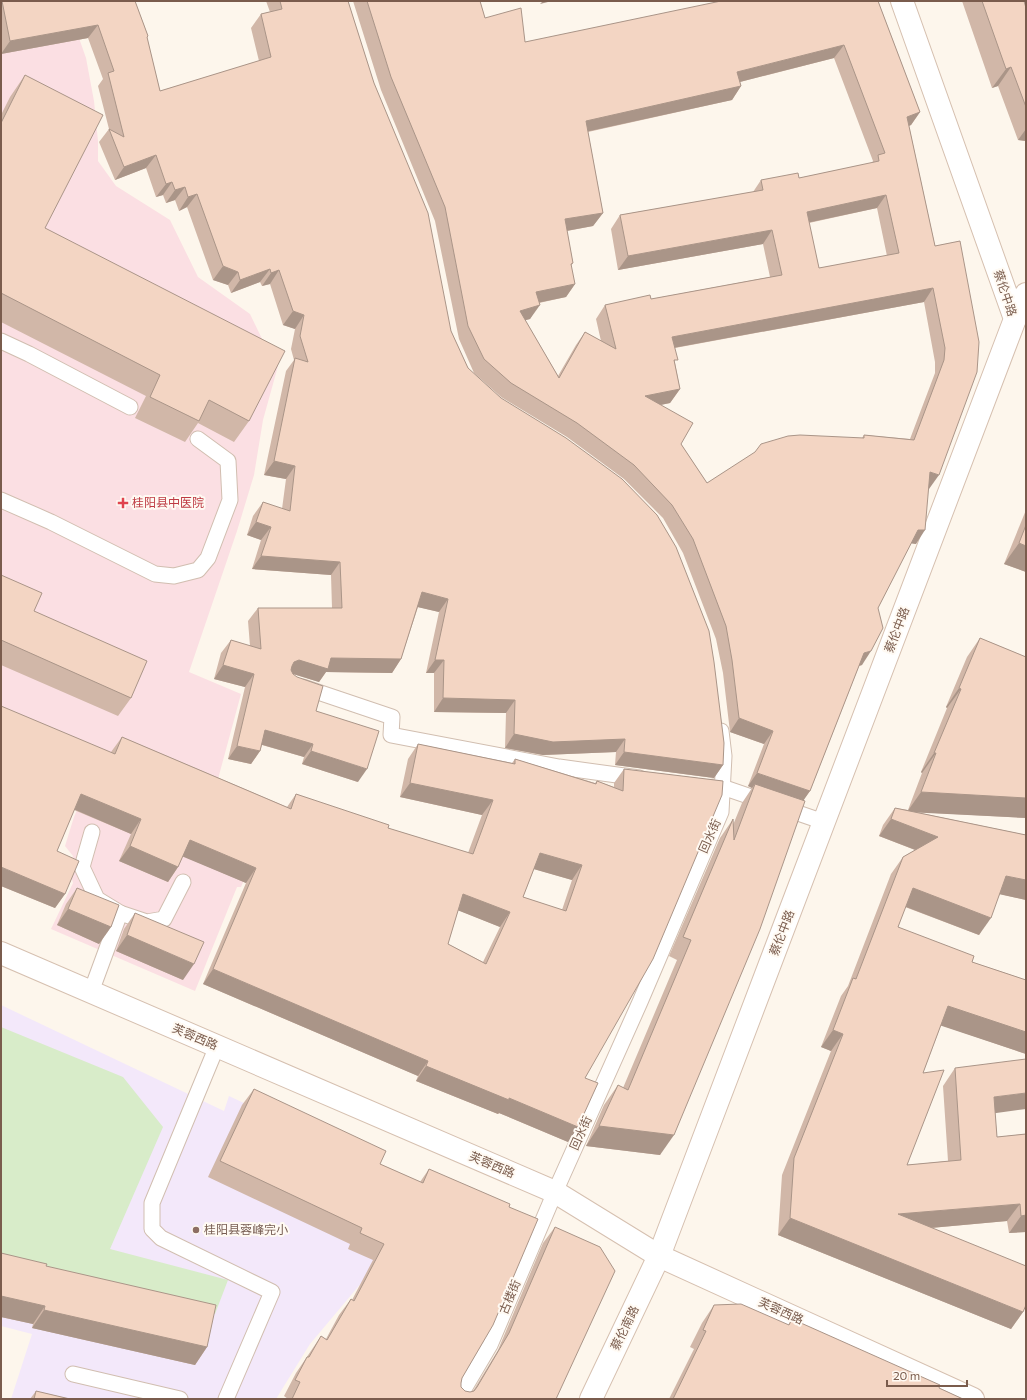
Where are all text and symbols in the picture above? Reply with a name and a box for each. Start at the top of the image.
street label: 蔡伦中路 [992,268,1020,318]
place label: 桂阳县中医院 [132,495,204,509]
marker: 桂阳县中医院 [117,497,129,509]
street label: 蔡伦中路 [881,605,911,655]
street label: 回水街 [695,816,723,855]
street label: 蔡伦中路 [766,908,796,958]
street label: 芙蓉西路 [171,1020,220,1052]
street label: 回水街 [566,1113,594,1152]
street label: 芙蓉西路 [468,1148,517,1180]
place label: 桂阳县蓉峰完小 [204,1222,288,1236]
marker: 桂阳县蓉峰完小 [191,1225,201,1235]
street label: 古楼街 [496,1277,523,1316]
street label: 芙蓉西路 [757,1294,806,1326]
street label: 蔡伦南路 [607,1303,641,1352]
scale bar [887,1362,967,1388]
text: 20 m [893,1368,920,1382]

